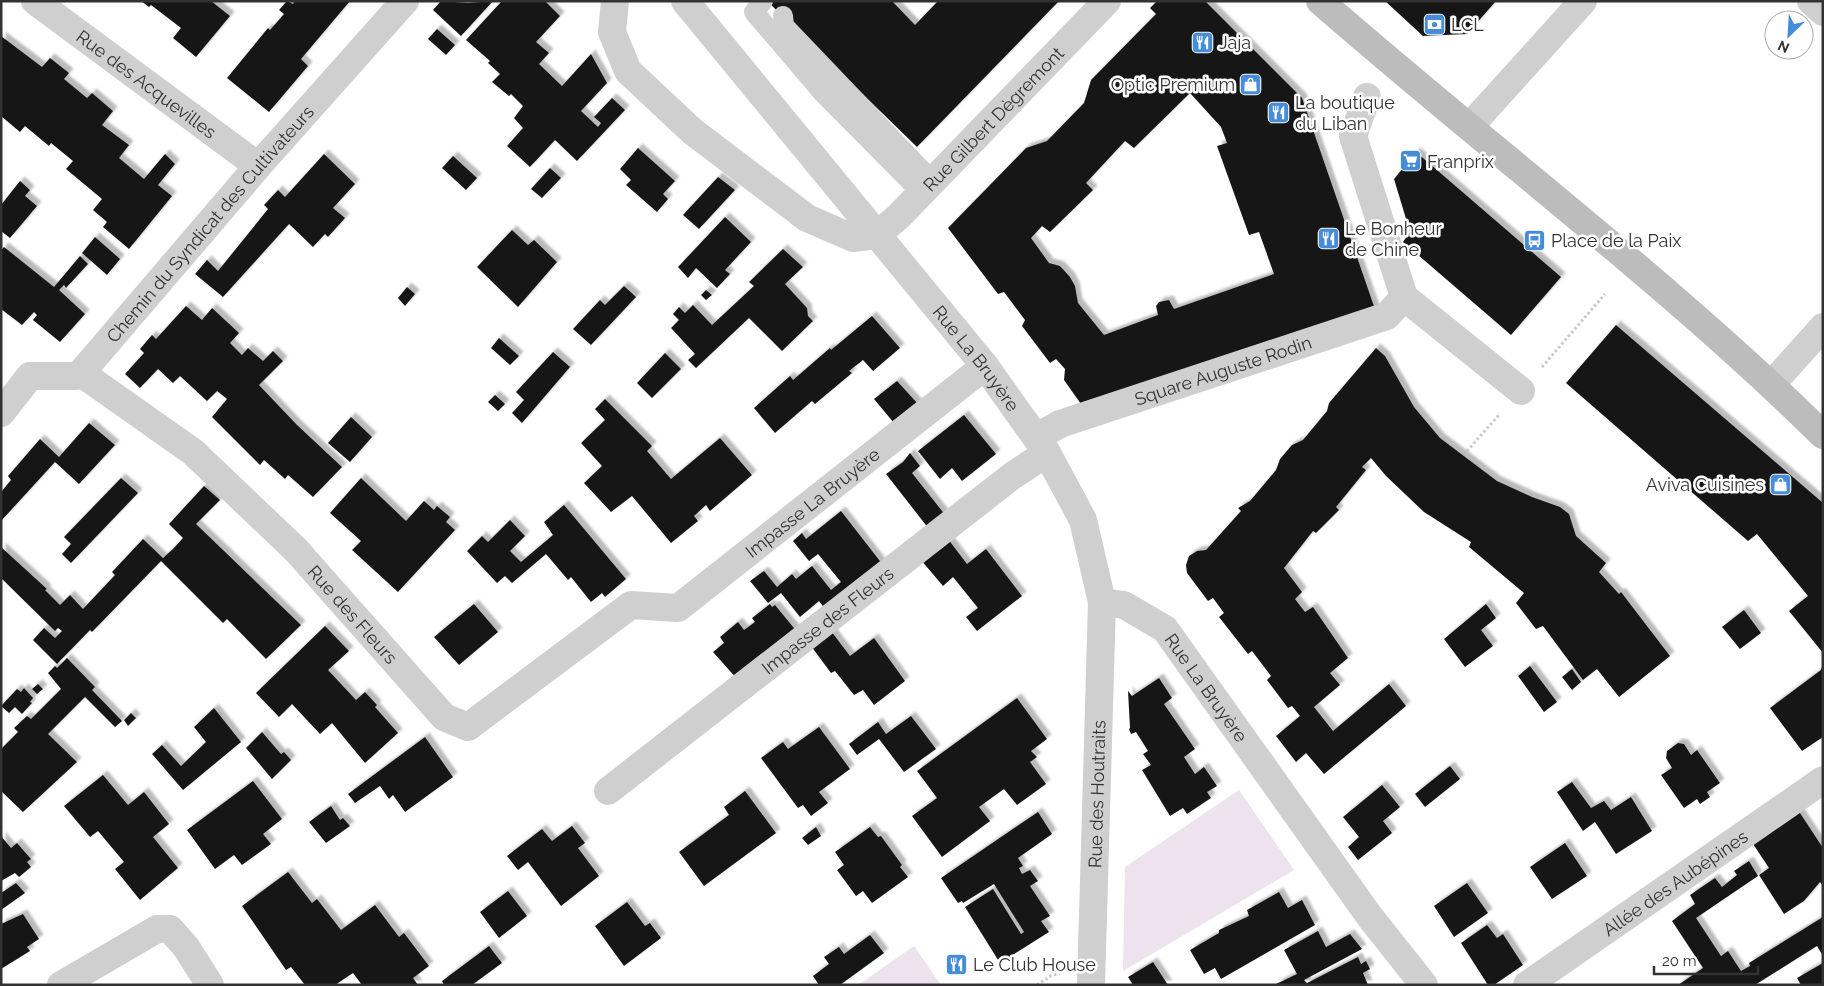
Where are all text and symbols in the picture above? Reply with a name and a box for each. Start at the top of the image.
north arrow [1764,10,1814,60]
bank icon: LCL [1423,12,1447,36]
place label: LCL [1451,14,1484,35]
street label: Rue des Acquevilles [73,25,221,142]
restaurant icon: Jaja [1191,30,1215,54]
place label: Jaja [1219,32,1251,53]
text: N [1775,37,1792,56]
street label: Rue Gilbert Dègremont [919,42,1068,195]
shop icon: Optic Premium [1239,72,1263,96]
place label: Optic Premium [1111,74,1235,95]
place label: La boutique du Liban [1295,92,1395,134]
restaurant icon: La boutique du Liban [1267,100,1291,124]
street label: Chemin du Syndicat des Cultivateurs [102,101,318,346]
supermarket icon: Franprix [1399,149,1423,173]
place label: Franprix [1427,151,1494,172]
place label: Le Bonheur de Chine [1345,218,1442,260]
restaurant icon: Le Bonheur de Chine [1317,226,1341,250]
bus stop icon: Place de la Paix [1523,228,1547,252]
place label: Place de la Paix [1551,230,1681,251]
street label: Rue La Bruyère [929,301,1024,415]
street label: Square Auguste Rodin [1132,331,1314,409]
street label: Impasse La Bruyère [741,443,884,562]
shop icon: Aviva Cuisines [1768,472,1792,496]
place label: Aviva Cuisines [1646,474,1764,495]
street label: Rue des Fleurs [304,561,402,668]
street label: Impasse des Fleurs [757,562,898,678]
street label: Rue La Bruyère [1161,629,1253,746]
street label: Rue des Houtraits [1084,720,1109,868]
street label: Allée des Aubépines [1599,825,1752,940]
scale bar [1654,944,1758,976]
restaurant icon: Le Club House [945,952,969,976]
text: 20 m [1662,952,1697,970]
place label: Le Club House [973,954,1096,975]

